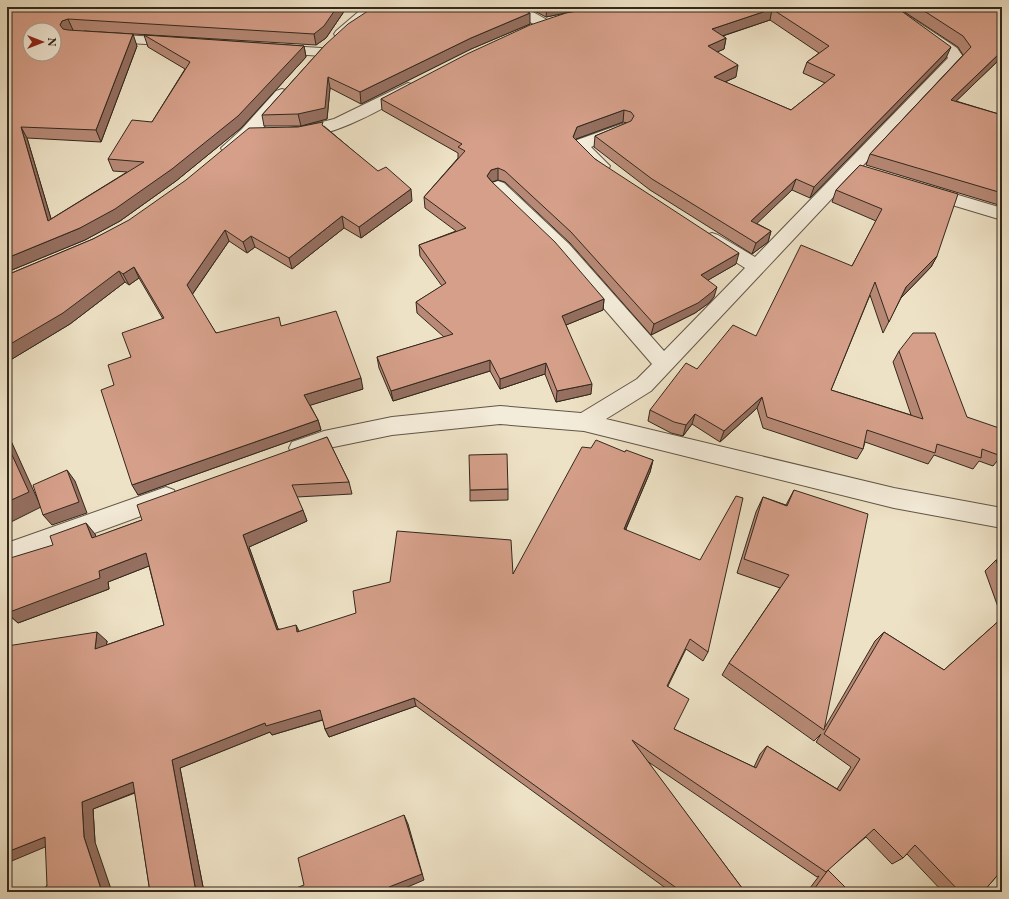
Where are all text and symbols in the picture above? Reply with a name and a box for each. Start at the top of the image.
north arrow [22,22,62,62]
text: N [45,38,59,47]

